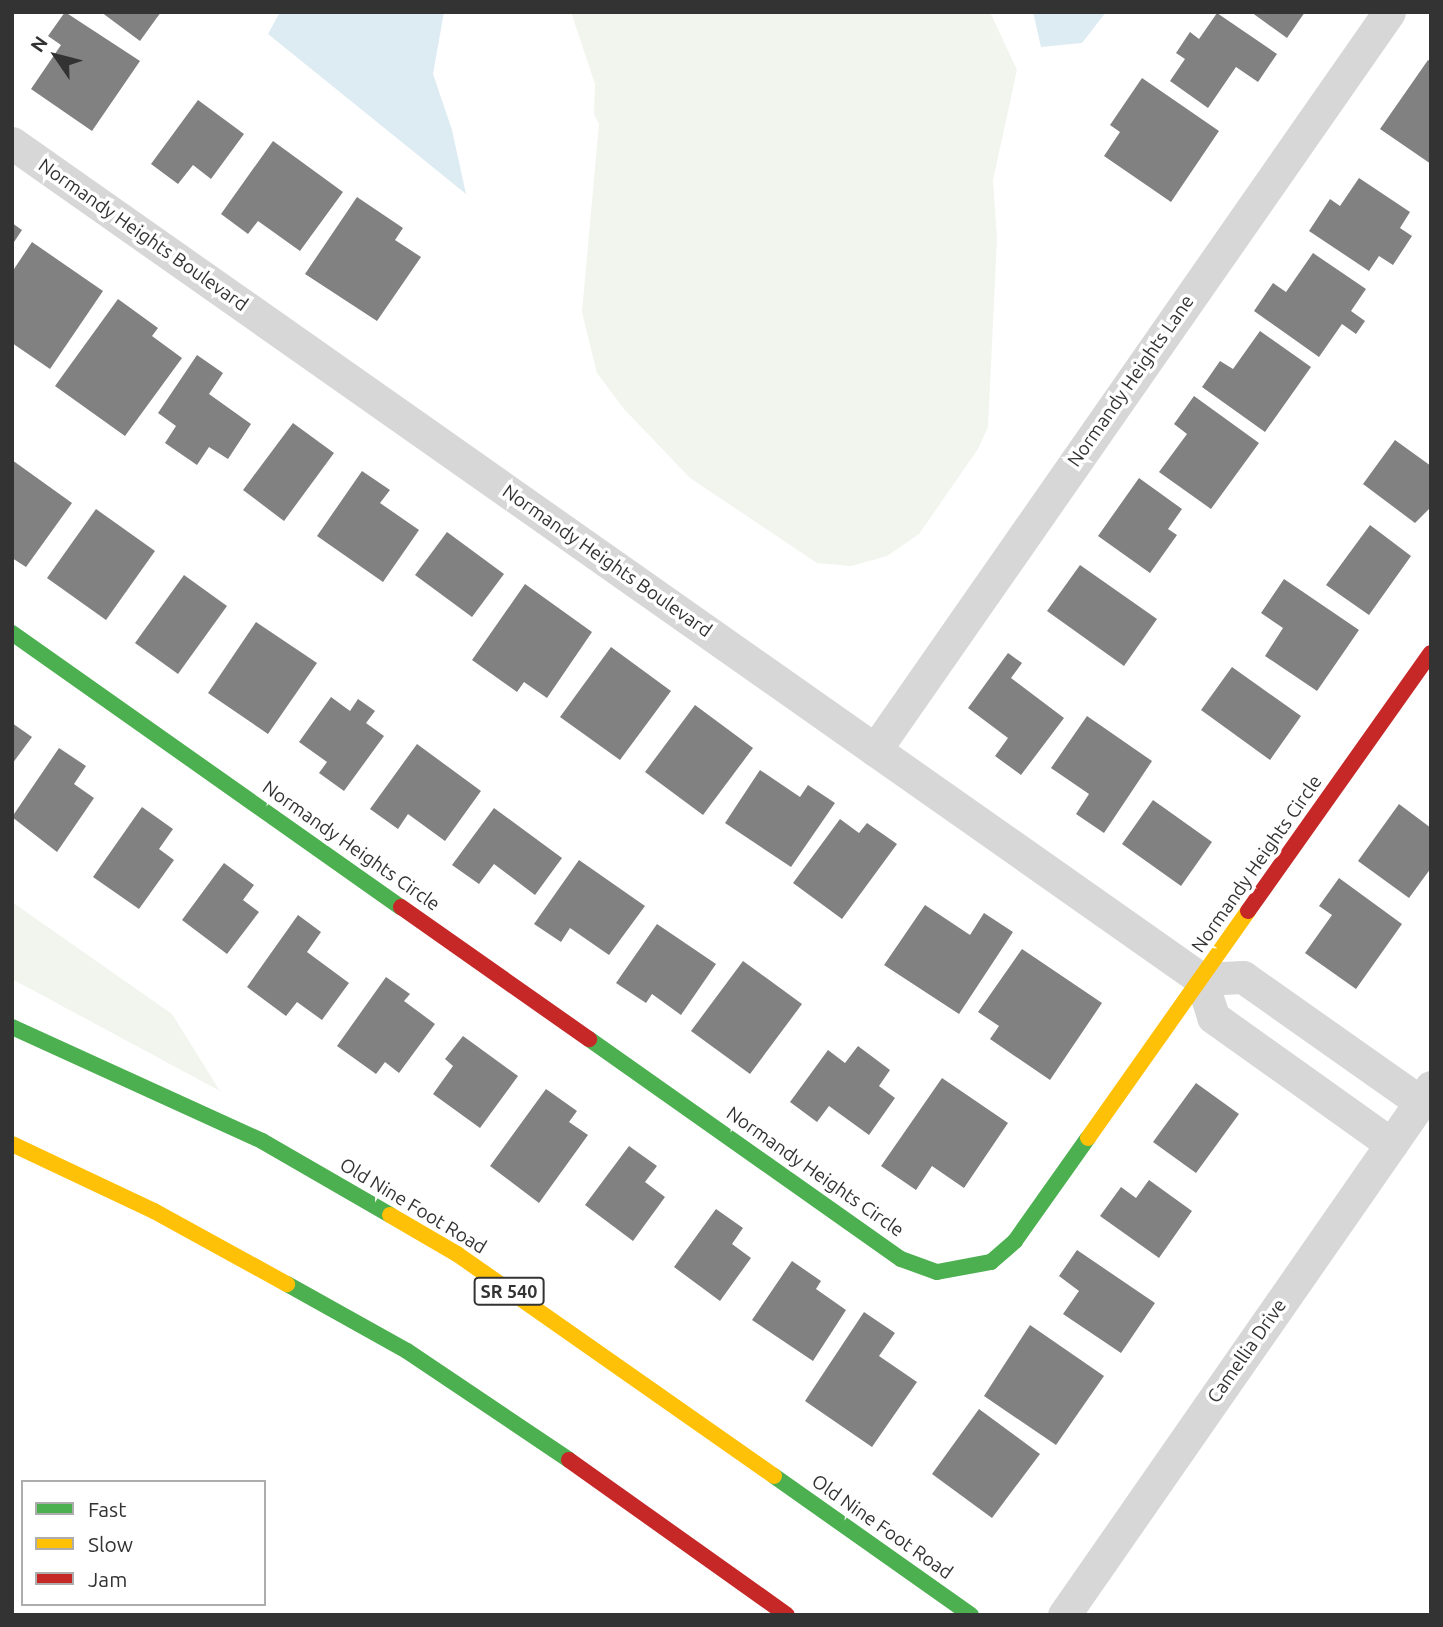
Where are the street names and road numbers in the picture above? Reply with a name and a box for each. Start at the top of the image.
street label: Normandy Heights Boulevard [34,154,252,316]
street label: Normandy Heights Lane [1063,291,1199,471]
street label: Normandy Heights Boulevard [498,480,716,642]
street label: Normandy Heights Circle [1187,771,1327,957]
street label: Normandy Heights Circle [258,776,444,916]
street label: Normandy Heights Circle [722,1102,908,1242]
street label: Old Nine Foot Road [336,1153,490,1259]
road number: SR 540 [472,1276,546,1306]
street label: Camellia Drive [1203,1295,1291,1407]
street label: Old Nine Foot Road [807,1470,957,1584]

